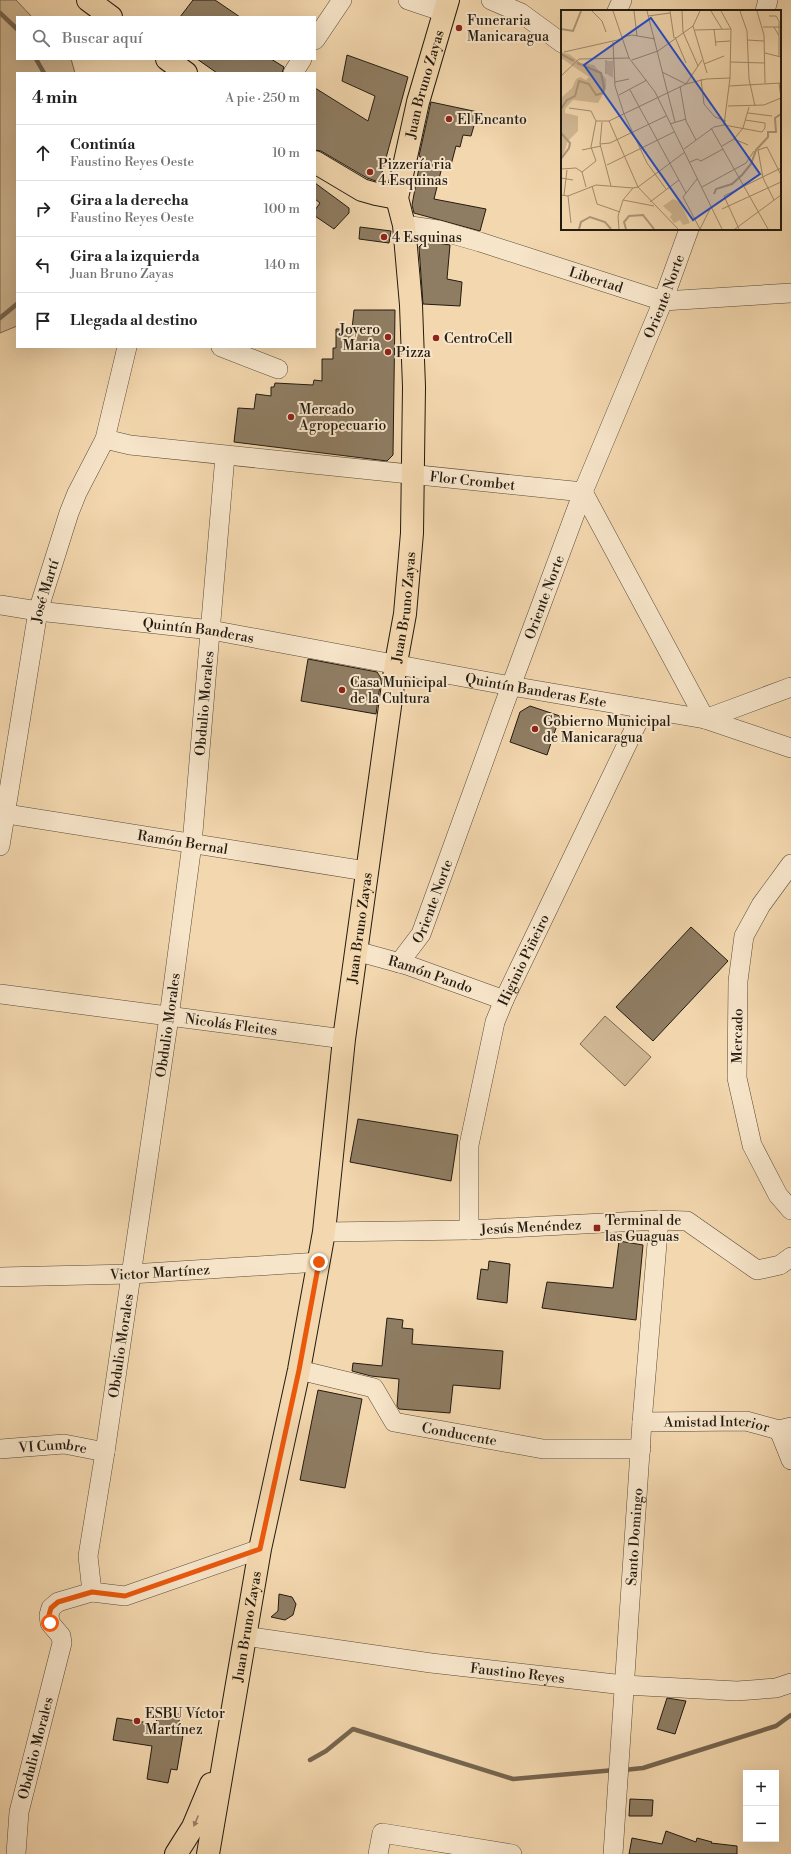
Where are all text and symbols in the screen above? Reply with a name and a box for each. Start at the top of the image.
inset map [561,10,781,230]
place label: Funeraria Manicaragua [467,12,550,46]
search box [16,16,316,60]
marker: Funeraria Manicaragua [454,23,464,33]
icon: search [30,27,52,49]
street label: Juan Bruno Zayas [402,28,449,141]
text: Buscar aquí [62,29,143,48]
text: 4 min [32,87,77,109]
text: A pie · 250 m [225,90,300,106]
place label: El Encanto [457,111,527,129]
marker: El Encanto [444,114,454,124]
text: Continúa [70,135,135,154]
icon: ahead [32,142,54,164]
text: 10 m [272,145,300,161]
text: Faustino Reyes Oeste [70,154,194,170]
place label: Pizzería ria 4 Esquinas [378,156,453,190]
marker: Pizzería ria 4 Esquinas [365,167,375,177]
text: Gira a la derecha [70,191,189,210]
icon: right [32,198,54,220]
text: 100 m [264,201,300,217]
text: Faustino Reyes Oeste [70,210,194,226]
place label: 4 Esquinas [392,229,462,247]
marker: 4 Esquinas [379,232,389,242]
text: Gira a la izquierda [70,247,200,266]
street label: Oriente Norte [640,252,689,341]
icon: left [32,254,54,276]
text: 140 m [264,257,300,273]
street label: Libertad [567,263,625,297]
text: Juan Bruno Zayas [70,266,174,282]
icon: arrive [32,310,54,332]
text: Llegada al destino [70,311,198,330]
place label: Joyero Maria [338,321,381,355]
place label: CentroCell [444,330,513,348]
marker: Joyero Maria [383,332,393,342]
marker: CentroCell [431,333,441,343]
place label: Pizza [396,344,432,362]
marker: Pizza [383,347,393,357]
place label: Mercado Agropecuario [298,401,387,435]
marker: Mercado Agropecuario [286,412,296,422]
street label: Flor Crombet [429,468,516,495]
street label: Juan Bruno Zayas [388,551,420,665]
street label: Oriente Norte [521,553,569,642]
street label: José Martí [28,556,64,625]
street label: Quintín Banderas [142,615,255,648]
street label: Obdulio Morales [192,650,218,757]
street label: Quintín Banderas Este [464,670,608,712]
place label: Casa Municipal de la Cultura [350,674,447,708]
marker: Casa Municipal de la Cultura [337,685,347,695]
place label: Gobierno Municipal de Manicaragua [543,713,671,747]
marker: Gobierno Municipal de Manicaragua [530,724,540,734]
street label: Ramón Bernal [136,827,229,859]
street label: Oriente Norte [409,857,457,948]
street label: Juan Bruno Zayas [344,871,377,986]
street label: Higinio Piñeiro [495,911,554,1009]
street label: Ramón Pando [386,952,475,998]
street label: Obdulio Morales [152,972,185,1079]
street label: Mercado [729,1008,747,1064]
street label: Nicolás Fleites [183,1010,278,1040]
place label: Terminal de las Guaguas [605,1212,681,1246]
street label: Jesús Menéndez [479,1216,582,1239]
marker: Terminal de las Guaguas [592,1223,602,1233]
route end [310,1253,328,1271]
street label: Victor Martínez [109,1261,211,1285]
street label: Obdulio Morales [105,1293,138,1399]
street label: Amistad Interior [663,1413,771,1437]
street label: Conducente [420,1419,498,1450]
street label: VI Cumbre [17,1436,88,1458]
street label: Santo Domingo [623,1487,648,1586]
street label: Juan Bruno Zayas [229,1570,266,1684]
route start [41,1614,59,1632]
street label: Faustino Reyes [469,1660,565,1688]
street label: Obdulio Morales [15,1695,58,1802]
place label: ESBU Víctor Martínez [145,1705,225,1739]
marker: ESBU Víctor Martínez [132,1716,142,1726]
map controls [743,1770,779,1842]
button: + [743,1770,779,1806]
button: − [743,1806,779,1842]
one-way arrow [192,1815,198,1827]

